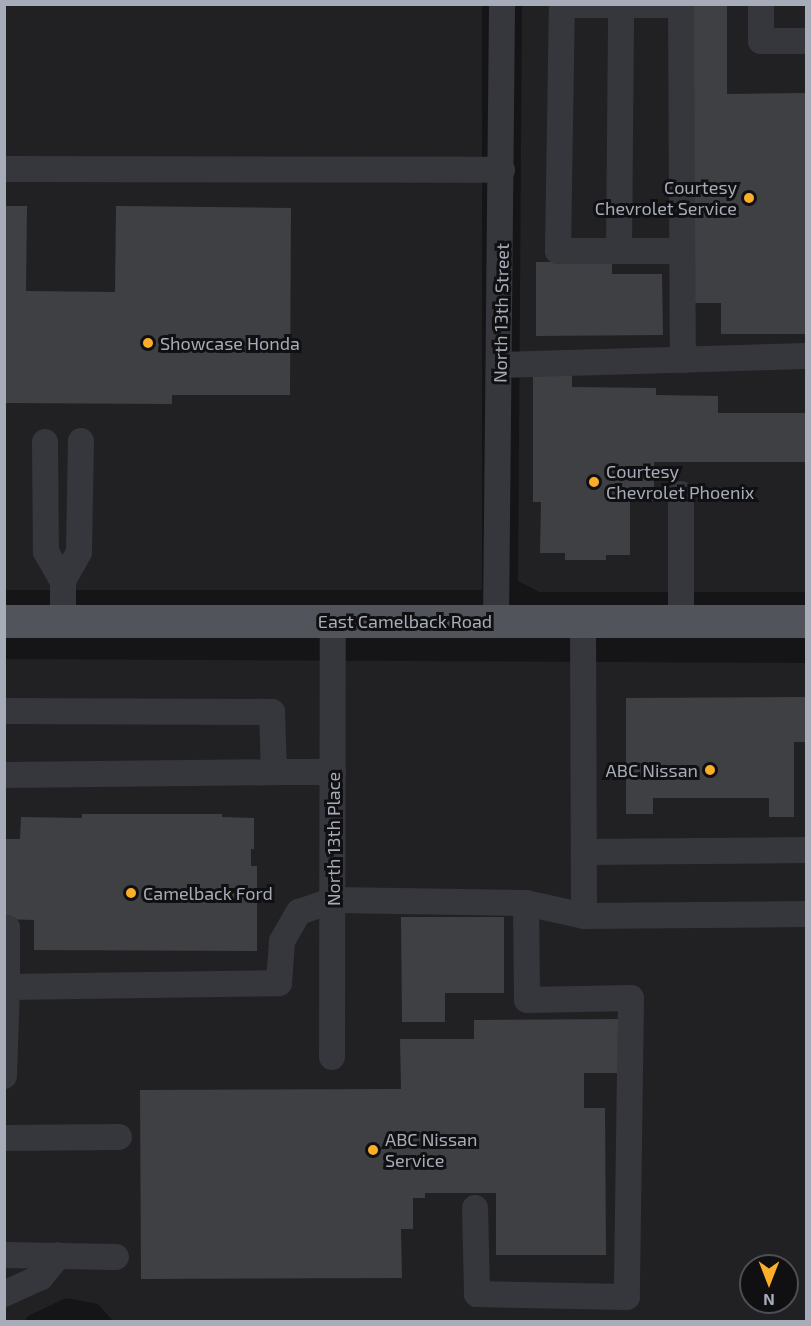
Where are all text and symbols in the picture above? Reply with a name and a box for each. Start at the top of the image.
place label: Courtesy Chevrolet Service [595,177,737,219]
marker: Courtesy Chevrolet Service [742,191,756,205]
street label: North 13th Street [489,243,513,383]
place label: Showcase Honda [160,332,300,354]
marker: Showcase Honda [141,336,155,350]
place label: Courtesy Chevrolet Phoenix [606,461,754,504]
marker: Courtesy Chevrolet Phoenix [587,475,601,489]
street label: East Camelback Road [318,610,492,632]
place label: ABC Nissan [606,759,698,781]
marker: ABC Nissan [703,763,717,777]
street label: North 13th Place [322,772,344,906]
place label: Camelback Ford [143,882,273,904]
marker: Camelback Ford [124,886,138,900]
place label: ABC Nissan Service [385,1129,477,1172]
marker: ABC Nissan Service [366,1143,380,1157]
north arrow [739,1254,799,1314]
text: N [763,1291,775,1310]

